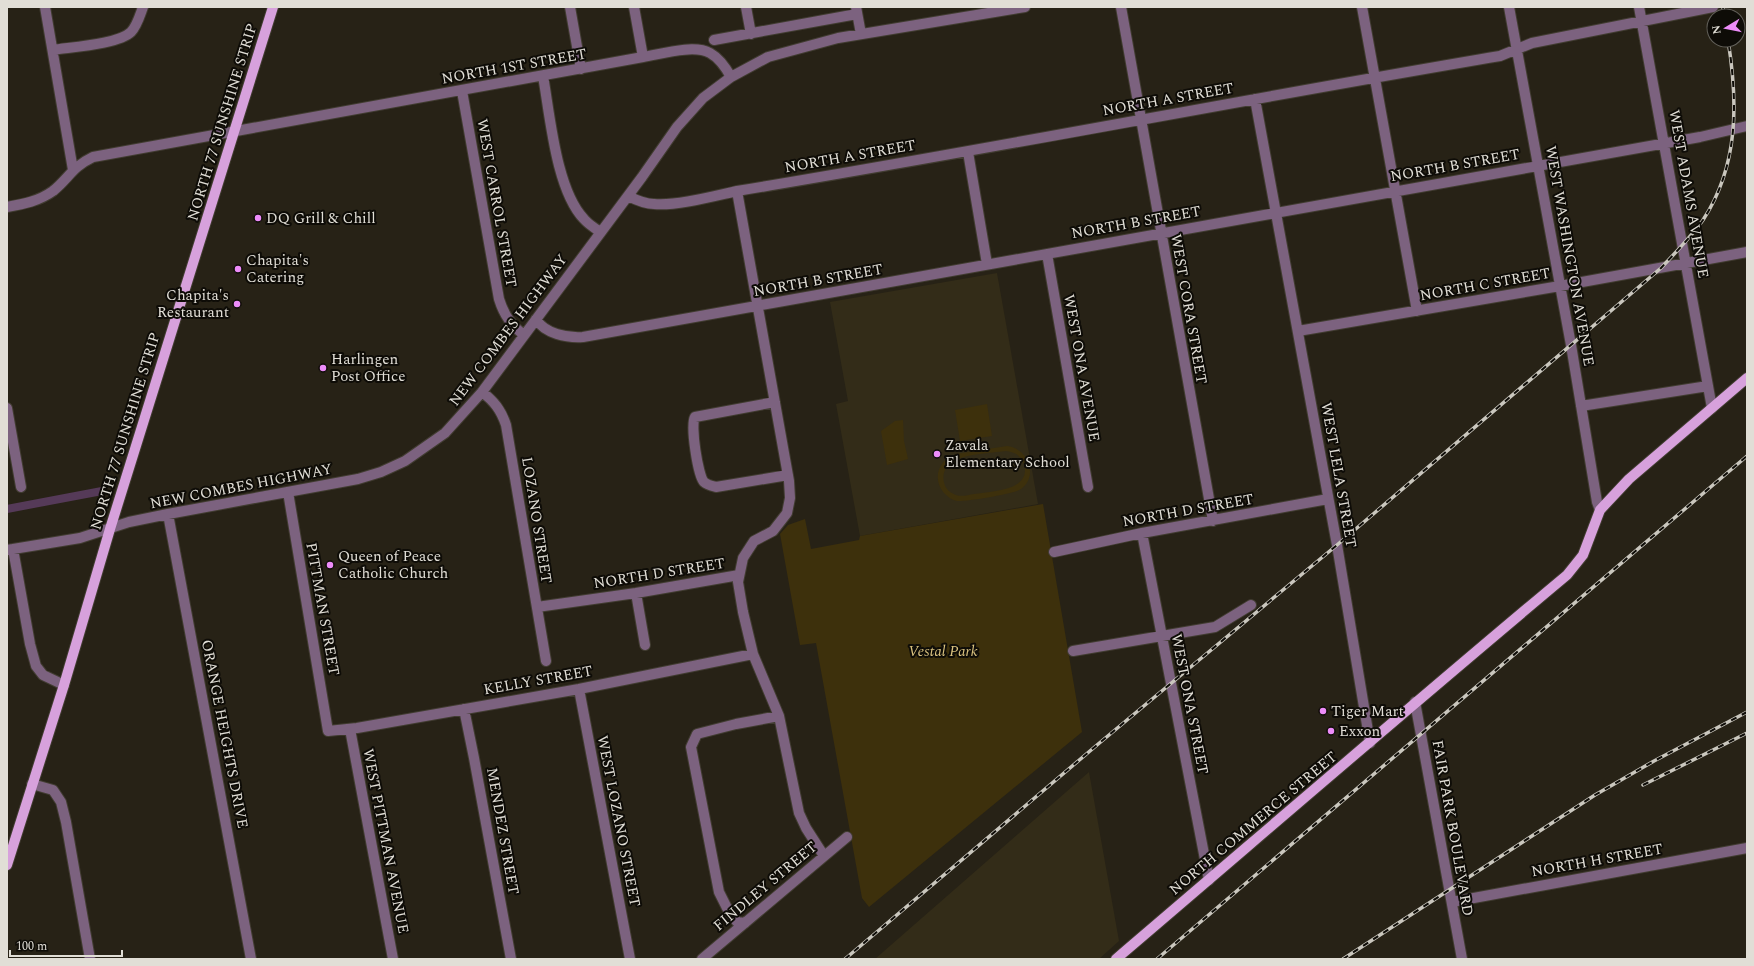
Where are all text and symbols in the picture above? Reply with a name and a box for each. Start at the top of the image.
north arrow [1706,8,1746,48]
street label: NORTH 77 SUNSHINE STRIP [181,21,264,224]
text: N [1707,24,1726,36]
street label: NORTH 1ST STREET [440,42,588,91]
street label: NORTH A STREET [1101,77,1235,122]
street label: WEST ADAMS AVENUE [1662,108,1715,280]
street label: WEST CARROL STREET [470,117,523,289]
street label: NORTH A STREET [783,134,917,179]
street label: NORTH B STREET [1389,143,1522,188]
street label: WEST WASHINGTON AVENUE [1539,144,1600,368]
street label: NORTH B STREET [1070,200,1203,245]
place label: DQ Grill & Chill [266,207,376,230]
marker: DQ Grill & Chill [253,213,263,223]
street label: WEST CORA STREET [1164,232,1213,386]
place label: Chapita's Catering [246,249,309,289]
street label: NEW COMBES HIGHWAY [443,249,573,411]
street label: NORTH B STREET [752,258,885,303]
street label: NORTH C STREET [1418,262,1552,307]
marker: Chapita's Catering [233,264,243,274]
place label: Chapita's Restaurant [157,284,229,324]
street label: WEST ONA AVENUE [1057,292,1106,444]
marker: Chapita's Restaurant [232,299,242,309]
street label: NORTH 77 SUNSHINE STRIP [84,330,167,533]
place label: Harlingen Post Office [331,348,405,388]
marker: Harlingen Post Office [318,363,328,373]
street label: WEST LELA STREET [1314,401,1363,550]
place label: Zavala Elementary School [945,434,1070,474]
marker: Zavala Elementary School [932,449,942,459]
street label: LOZANO STREET [515,455,558,585]
street label: NEW COMBES HIGHWAY [148,457,334,515]
street label: NORTH D STREET [1121,488,1256,533]
street label: PITTMAN STREET [299,541,346,677]
place label: Queen of Peace Catholic Church [338,545,449,585]
street label: NORTH D STREET [592,552,727,595]
marker: Queen of Peace Catholic Church [325,560,335,570]
street label: WEST ONA STREET [1165,632,1214,776]
street label: ORANGE HEIGHTS DRIVE [195,638,254,830]
park label: Vestal Park [908,640,978,663]
street label: KELLY STREET [482,660,595,701]
place label: Tiger Mart [1331,700,1404,723]
marker: Tiger Mart [1318,706,1328,716]
place label: Exxon [1339,720,1381,743]
marker: Exxon [1326,726,1336,736]
street label: WEST LOZANO STREET [591,733,646,909]
street label: FAIR PARK BOULEVARD [1426,738,1479,918]
street label: NORTH COMMERCE STREET [1164,746,1342,901]
street label: WEST PITTMAN AVENUE [356,747,415,936]
street label: MENDEZ STREET [480,766,525,896]
street label: FINDLEY STREET [708,836,822,937]
street label: NORTH H STREET [1529,838,1665,883]
scale bar [10,932,122,958]
text: 100 m [16,937,47,956]

